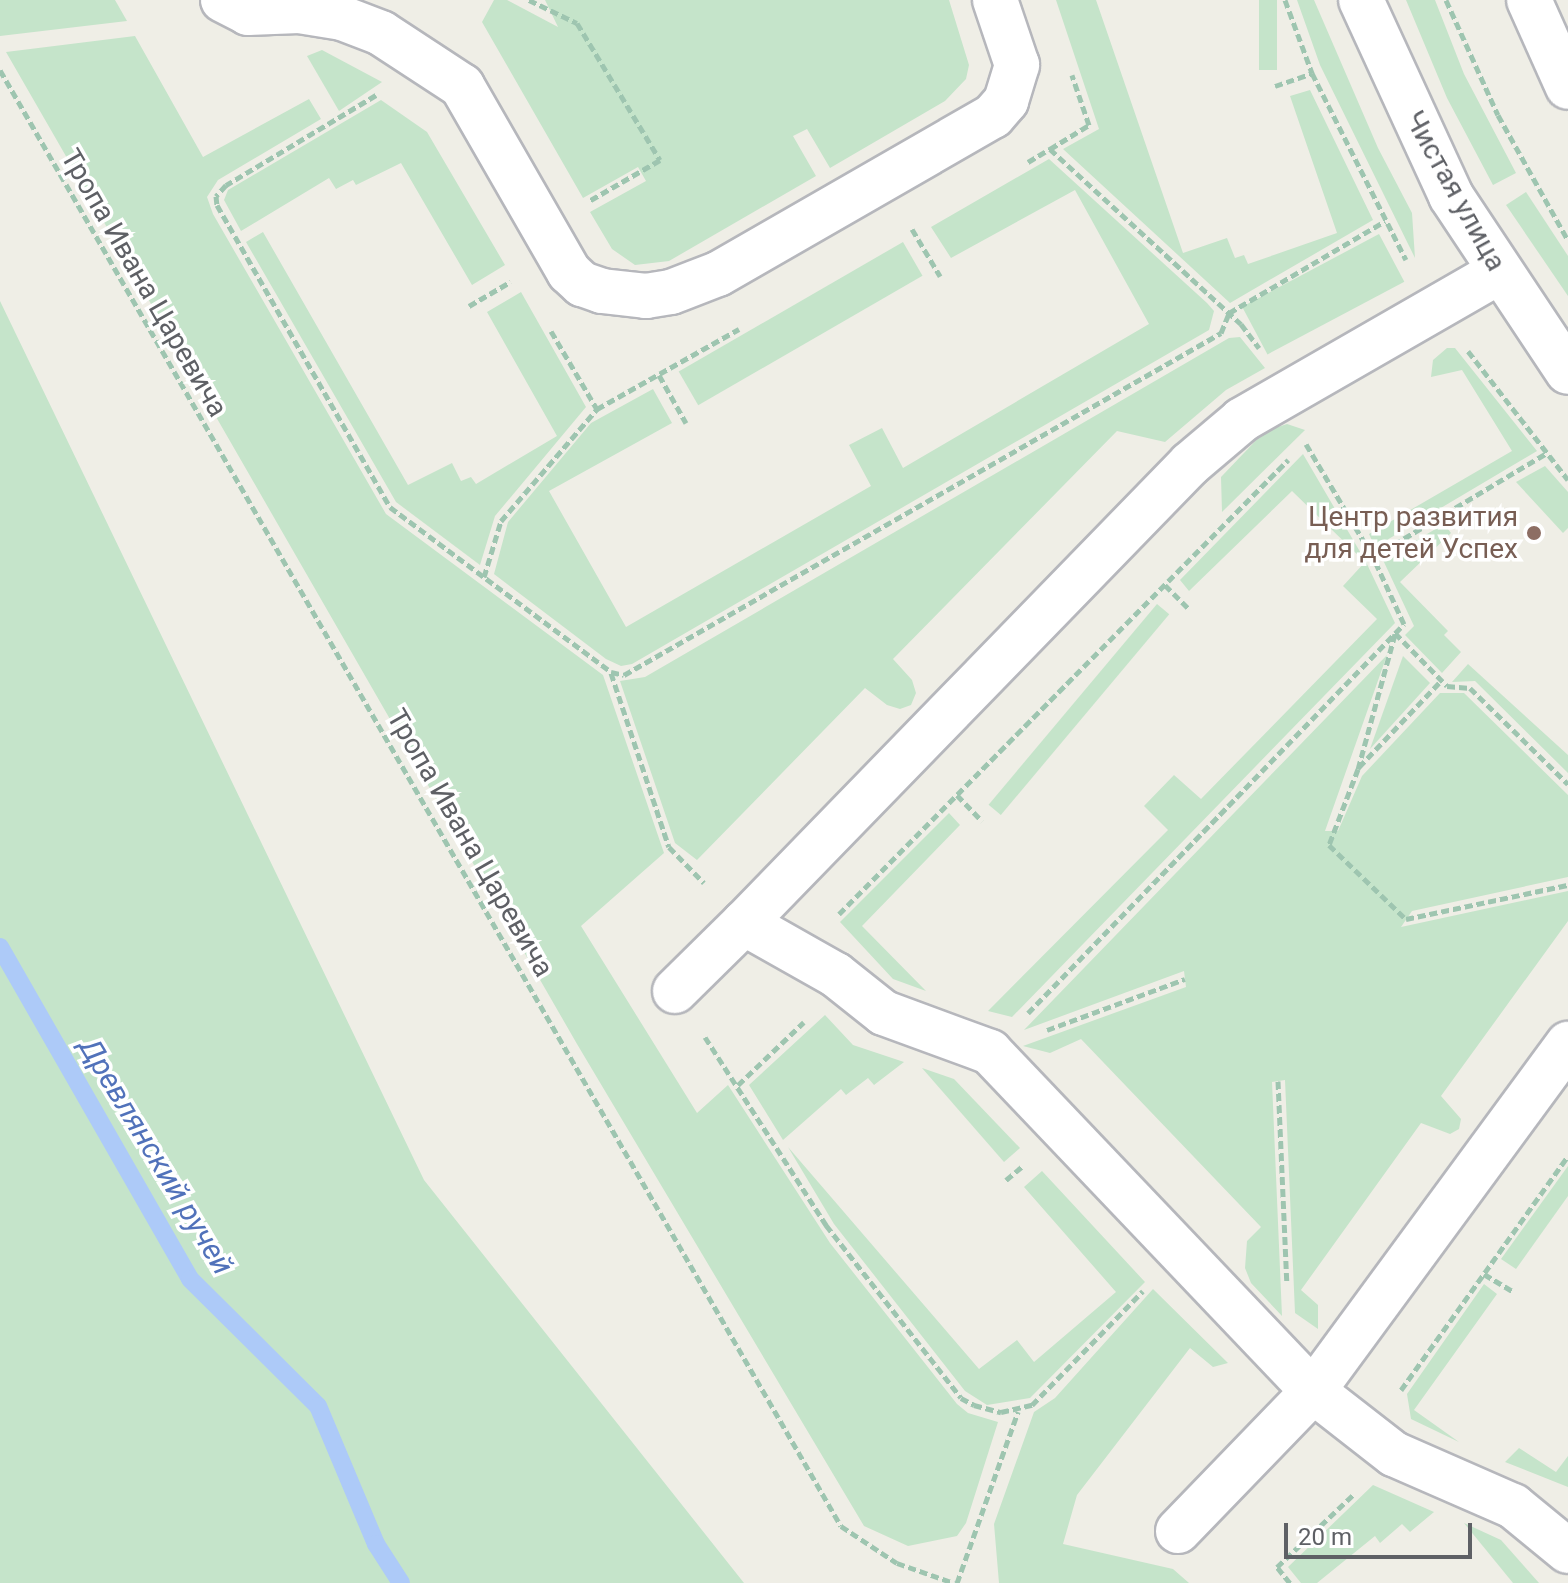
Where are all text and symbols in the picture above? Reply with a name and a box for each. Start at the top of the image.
street label: Чистая улица [1397,105,1513,277]
street label: Тропа Ивана Царевича [54,143,234,423]
place label: Центр развития для детей Успех [1304,500,1518,566]
marker: Центр развития для детей Успех [1525,524,1543,542]
street label: Тропа Ивана Царевича [380,703,560,983]
water label: Древлянский ручей [71,1031,241,1281]
scale bar [1288,1507,1476,1557]
text: 20 m [1298,1523,1352,1551]

